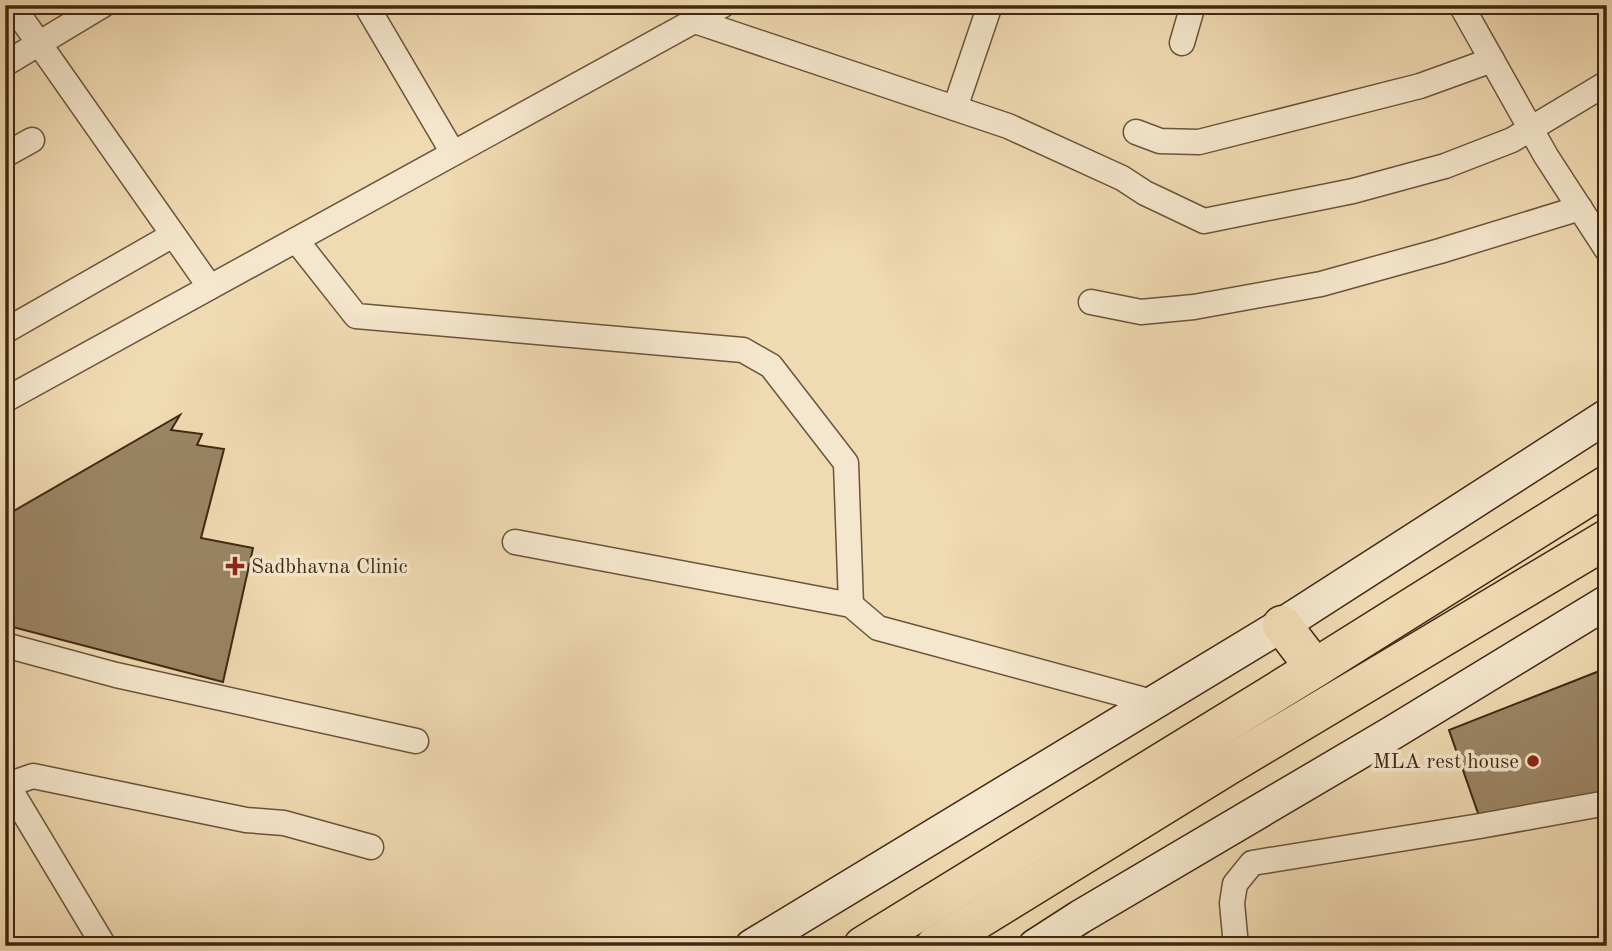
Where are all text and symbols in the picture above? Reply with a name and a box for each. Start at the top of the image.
marker: Sadbhavna Clinic [225,556,245,576]
place label: Sadbhavna Clinic [251,557,408,578]
place label: MLA rest house [1373,752,1519,773]
marker: MLA rest house [1525,753,1541,769]

